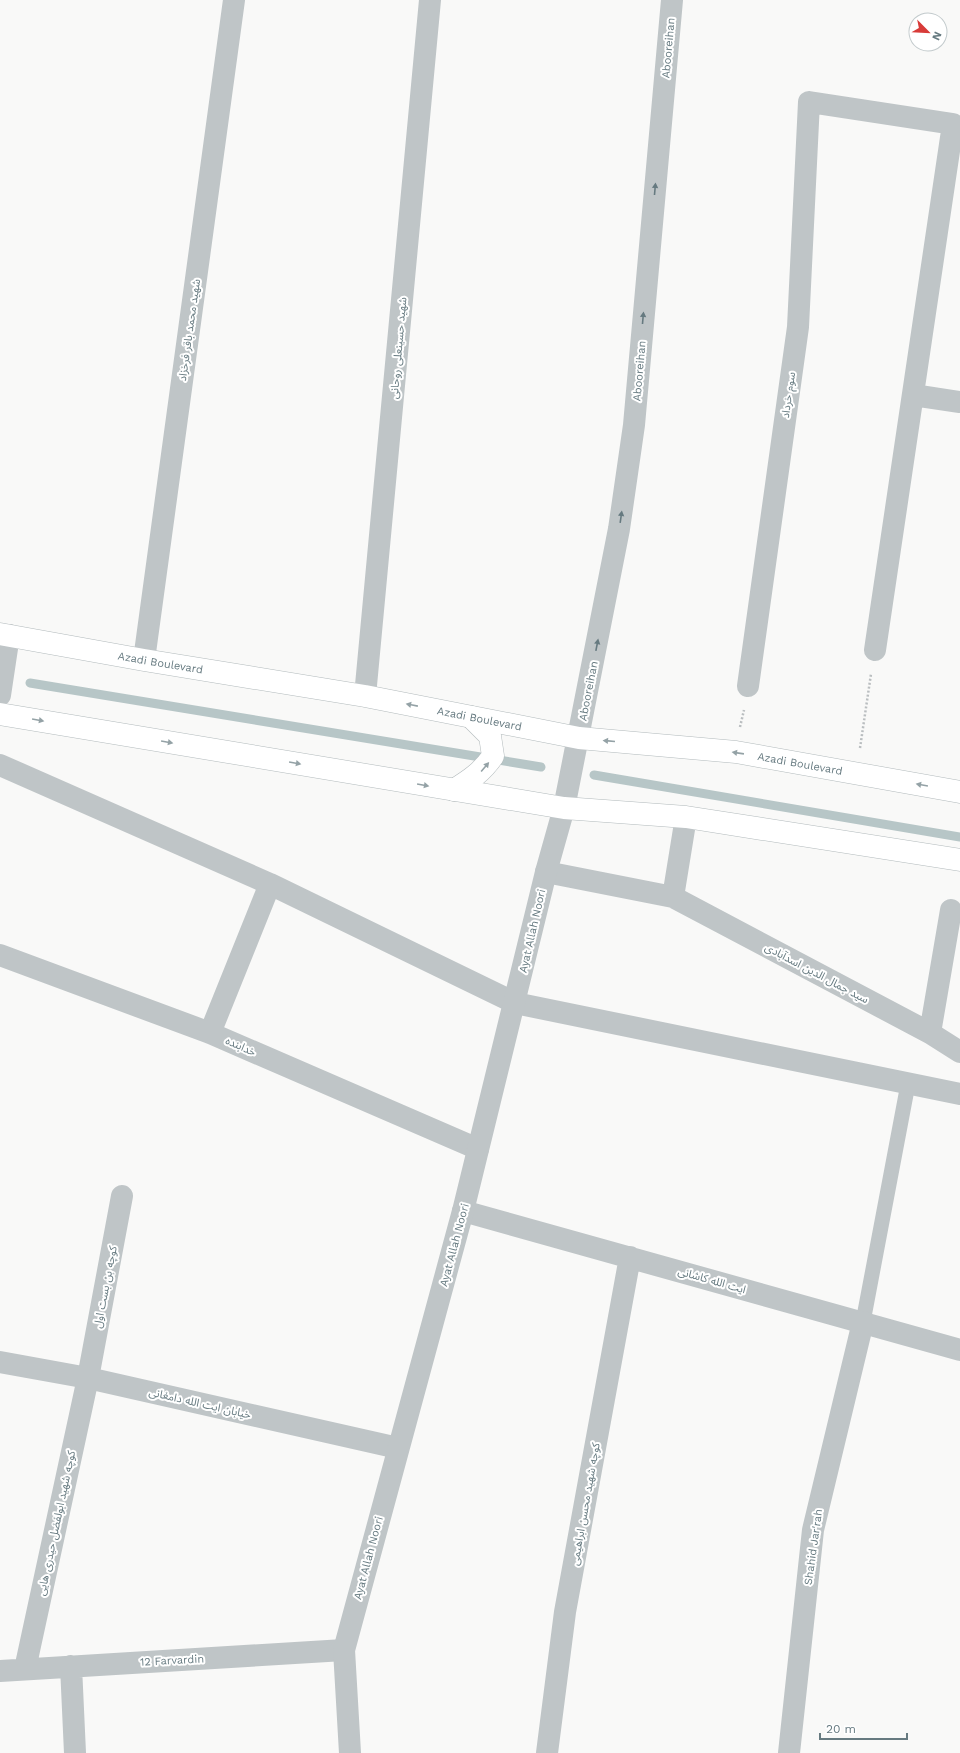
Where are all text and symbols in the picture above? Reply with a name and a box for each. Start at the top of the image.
north arrow [908,12,948,52]
street label: Abooreihan [659,17,678,79]
text: N [929,29,944,42]
one-way arrow [652,183,659,195]
street label: شهید محمد باقر فرخزاد [176,278,203,382]
street label: شهید حسینعلی روحانی [388,296,410,400]
one-way arrow [640,312,646,324]
street label: Abooreihan [630,340,649,402]
street label: سوم خرداد [779,371,799,419]
one-way arrow [618,511,624,523]
one-way arrow [594,639,600,651]
street label: Azadi Boulevard [117,649,204,677]
street label: Abooreihan [576,660,601,722]
one-way arrow [406,702,418,708]
street label: Azadi Boulevard [436,704,523,734]
one-way arrow [32,718,45,724]
one-way arrow [603,737,615,744]
one-way arrow [161,739,173,745]
one-way arrow [732,750,745,756]
street label: Azadi Boulevard [756,750,844,778]
one-way arrow [289,761,301,767]
one-way arrow [480,761,489,772]
one-way arrow [417,782,429,788]
one-way arrow [916,782,928,788]
street label: Ayat Allah Noori [517,888,548,974]
street label: سید جمال الدین اسدآبادی [763,941,871,1007]
street label: خدابنده [224,1034,259,1059]
street label: Ayat Allah Noori [437,1202,472,1288]
street label: کوچه بن بست اول [91,1245,121,1329]
street label: ایت الله کاشانی [676,1265,747,1296]
street label: خیابان ایت الله دامغانی [148,1385,253,1422]
street label: کوچه شهید محسن ابراهیمی [568,1441,604,1567]
street label: کوچه شهید ابولفضل حیدری هایی [35,1449,79,1597]
street label: Shahid Jar'rah [802,1508,825,1586]
street label: Ayat Allah Noori [351,1515,386,1601]
street label: 12 Farvardin [140,1652,204,1669]
scale bar [820,1715,907,1741]
text: 20 m [826,1722,856,1736]

